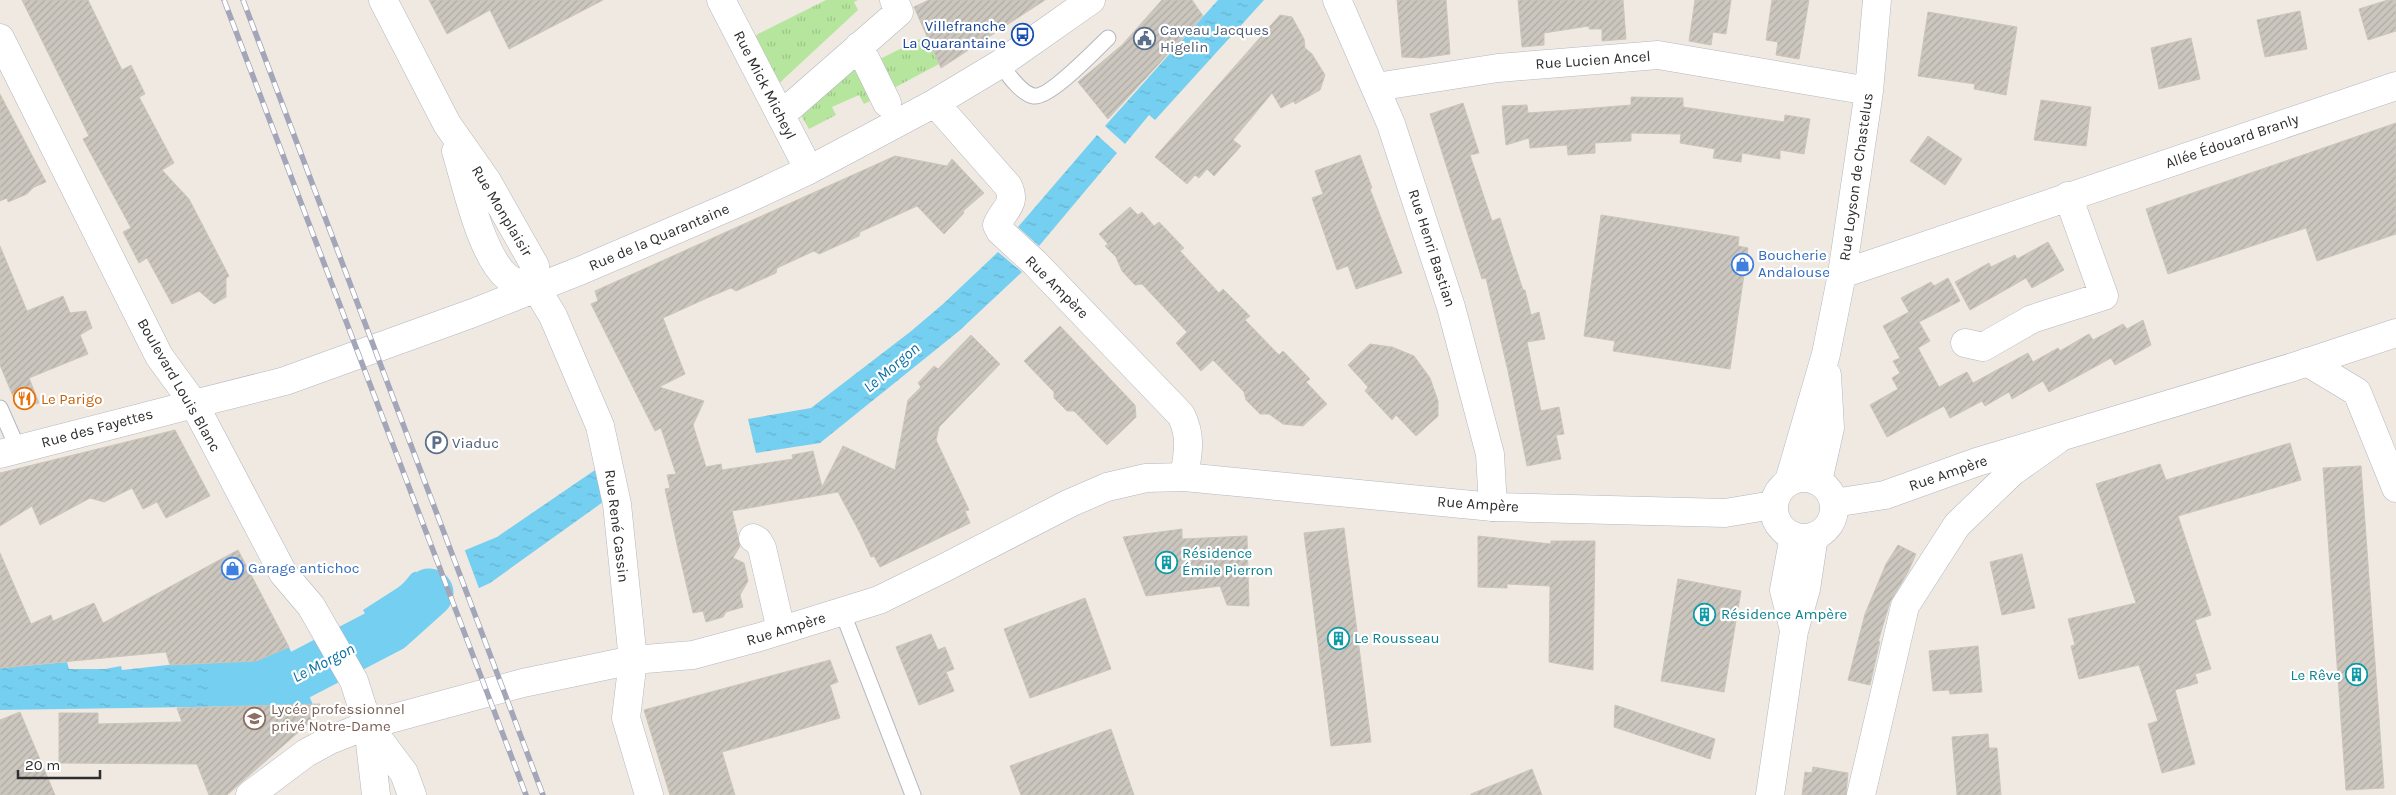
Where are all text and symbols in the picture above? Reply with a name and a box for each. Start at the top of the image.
place label: Villefranche La Quarantaine [902,17,1006,52]
place label: Caveau Jacques Higelin [1160,21,1269,56]
bus stop icon: Villefranche La Quarantaine [1010,23,1034,47]
public building icon: Caveau Jacques Higelin [1132,27,1156,51]
street label: Rue Mick Micheyl [730,28,800,142]
street label: Rue Lucien Ancel [1535,47,1651,73]
street label: Rue Loyson de Chastelus [1835,92,1877,262]
street label: Allée Édouard Branly [2163,110,2301,172]
street label: Rue Monplaisir [468,162,537,260]
street label: Rue Henri Bastian [1404,187,1460,309]
street label: Rue de la Quarantaine [586,199,732,275]
place label: Boucherie Andalouse [1758,246,1830,281]
street label: Rue Ampère [1022,252,1092,322]
shop icon: Boucherie Andalouse [1730,252,1754,276]
street label: Boulevard Louis Blanc [133,315,225,455]
water label: Le Morgon [859,338,923,396]
restaurant icon: Le Parigo [13,387,37,411]
place label: Le Parigo [41,390,102,408]
street label: Rue des Fayettes [39,404,155,452]
parking icon: Viaduc [424,431,448,455]
place label: Viaduc [452,434,499,452]
street label: Rue Ampère [1906,451,1990,495]
street label: Rue René Cassin [601,469,633,583]
street label: Rue Ampère [1437,492,1519,516]
place label: Résidence Émile Pierron [1182,544,1273,579]
building icon: Résidence Émile Pierron [1154,550,1178,574]
shop icon: Garage antichoc [220,556,244,580]
place label: Garage antichoc [248,559,359,577]
building icon: Résidence Ampère [1693,602,1717,626]
place label: Résidence Ampère [1721,605,1847,623]
street label: Rue Ampère [744,608,828,650]
building icon: Le Rousseau [1326,626,1350,650]
place label: Le Rousseau [1354,629,1440,647]
water label: Le Morgon [289,639,358,686]
building icon: Le Rêve [2345,663,2369,687]
place label: Le Rêve [2291,666,2341,684]
place label: Lycée professionnel privé Notre-Dame [271,700,405,735]
school or university icon: Lycée professionnel privé Notre-Dame [243,706,267,730]
scale bar [18,748,100,780]
text: 20 m [25,756,60,774]

